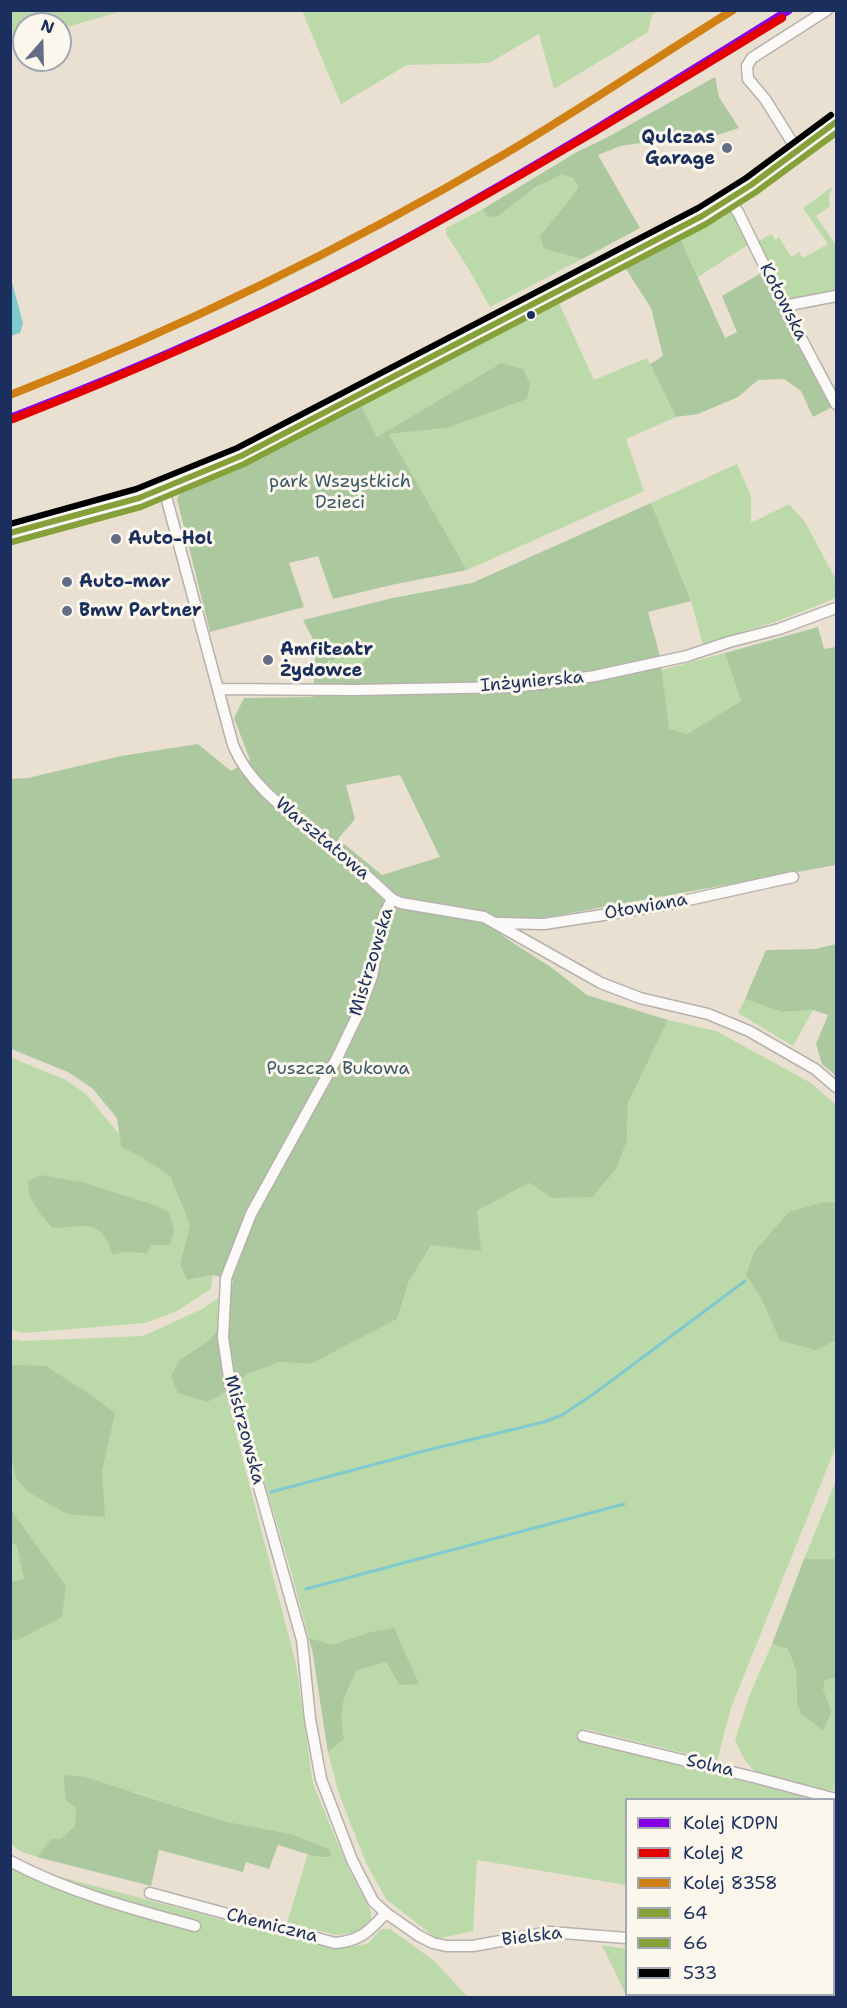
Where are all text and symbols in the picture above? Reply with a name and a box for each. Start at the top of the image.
north arrow [12,12,72,72]
text: N [38,14,57,39]
place label: Qulczas Garage [641,127,715,170]
marker: Qulczas Garage [720,141,734,155]
street label: Kołowska [754,260,812,344]
unlabelled marker [525,309,537,321]
park label: park Wszystkich Dzieci [269,471,411,514]
place label: Auto-Hol [128,528,213,550]
marker: Auto-Hol [109,532,123,546]
place label: Auto-mar [79,571,171,593]
marker: Auto-mar [60,575,74,589]
place label: Bmw Partner [79,600,202,622]
marker: Bmw Partner [60,604,74,618]
place label: Amfiteatr Żydowce [280,639,373,682]
marker: Amfiteatr Żydowce [261,653,275,667]
street label: Inżynierska [479,667,585,697]
street label: Warsztatowa [270,793,374,885]
street label: Ołowiana [603,889,689,925]
street label: Mistrzowska [345,905,399,1019]
park label: Puszcza Bukowa [266,1058,410,1080]
street label: Mistrzowska [219,1373,269,1487]
street label: Solna [684,1750,736,1782]
legend [625,1798,835,1996]
text: Kolej KDPN [683,1811,779,1835]
text: Kolej R [683,1841,743,1865]
text: Kolej 8358 [683,1871,778,1895]
text: 64 [683,1901,708,1925]
street label: Chemiczna [224,1904,320,1948]
street label: Bielska [501,1923,563,1951]
text: 66 [683,1931,708,1955]
text: 533 [683,1961,717,1985]

